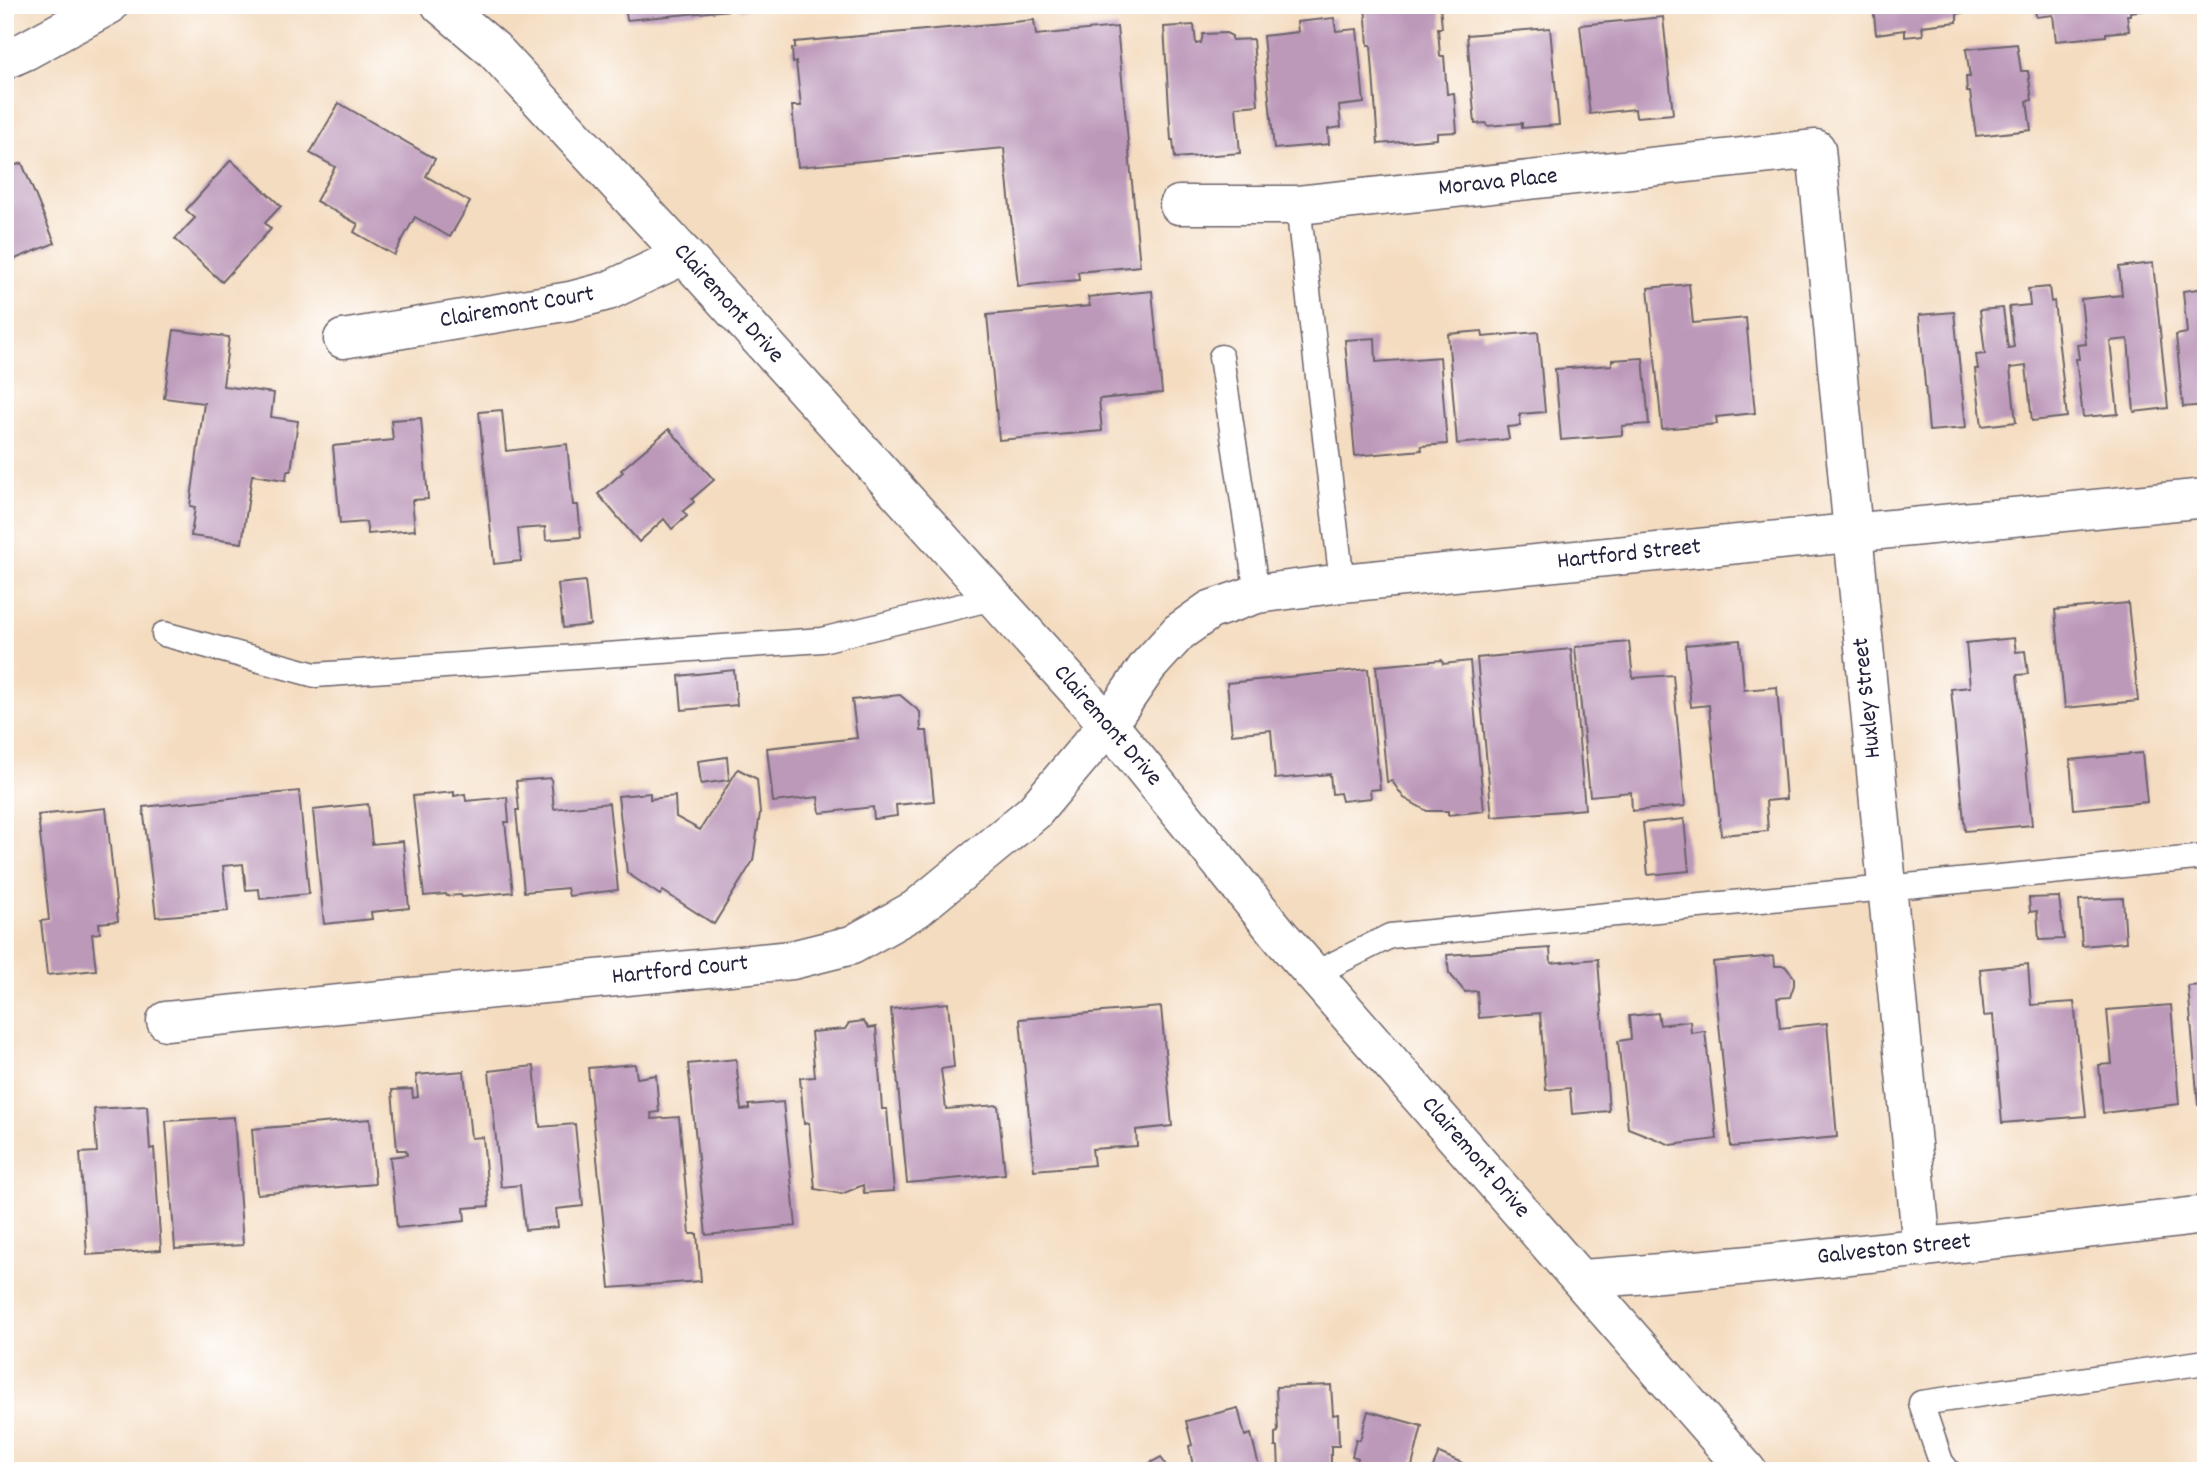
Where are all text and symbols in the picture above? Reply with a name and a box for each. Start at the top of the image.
street label: Morava Place [1437,160,1559,206]
street label: Clairemont Drive [665,236,791,372]
street label: Clairemont Court [437,278,597,338]
street label: Hartford Street [1555,531,1703,579]
street label: Huxley Street [1845,636,1891,760]
street label: Clairemont Drive [1044,658,1170,794]
street label: Hartford Court [610,947,750,995]
street label: Clairemont Drive [1412,1090,1538,1226]
street label: Galveston Street [1816,1225,1973,1275]

